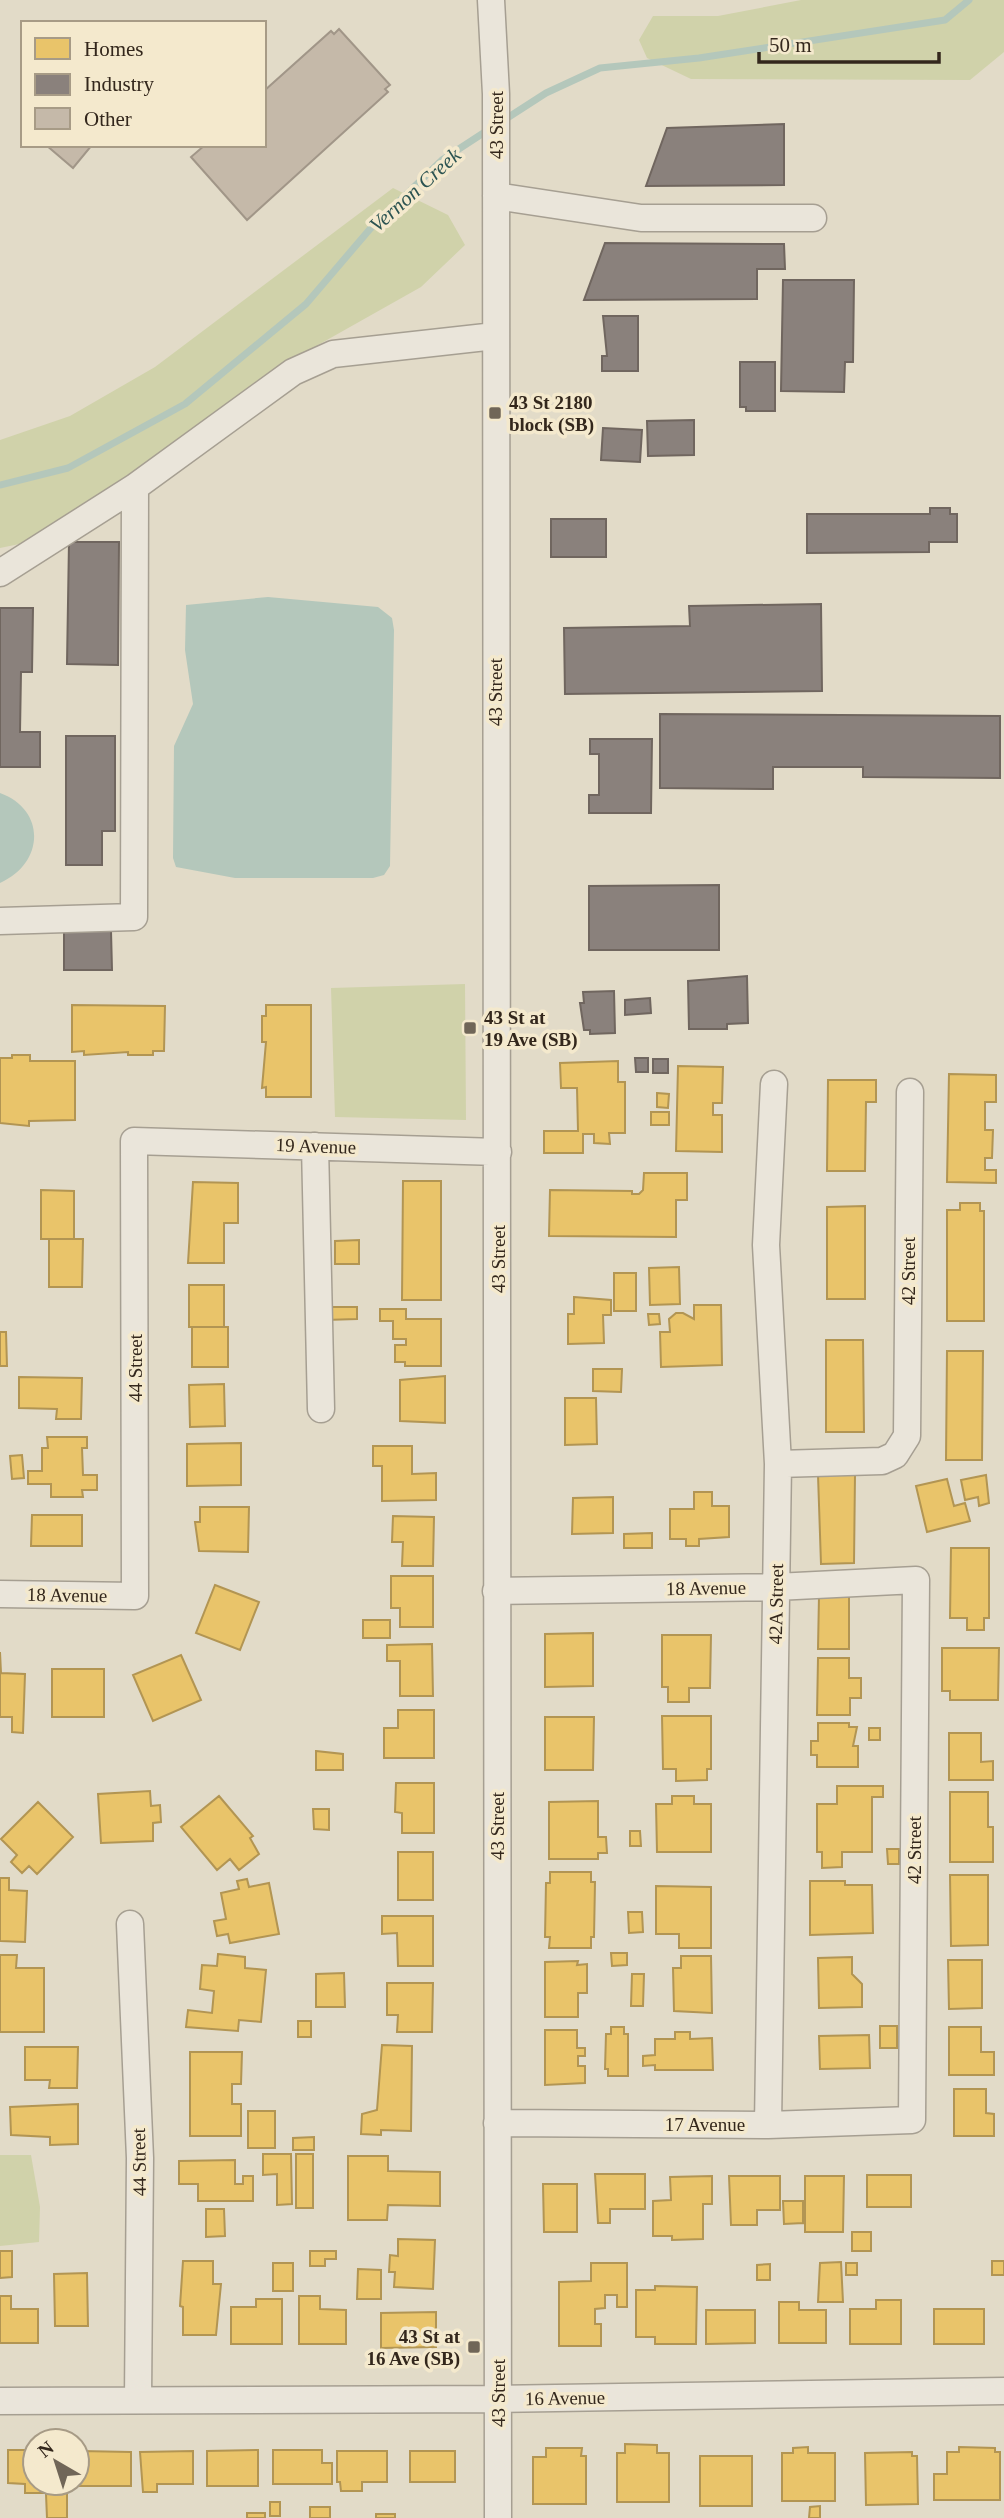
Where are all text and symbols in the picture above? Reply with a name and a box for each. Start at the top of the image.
legend [21,21,266,147]
scale bar [759,21,939,65]
text: 50 m [769,33,812,57]
text: Homes [84,37,144,61]
text: Industry [84,72,154,96]
street label: 43 Street [486,90,507,159]
text: Other [84,107,132,131]
water label: Vernon Creek [365,142,466,237]
place label: 43 St 2180 block (SB) [509,392,594,436]
marker: 43 St 2180 block (SB) [487,405,503,421]
street label: 43 Street [485,657,506,726]
place label: 43 St at 19 Ave (SB) [484,1007,578,1051]
marker: 43 St at 19 Ave (SB) [462,1020,478,1036]
street label: 19 Avenue [275,1134,357,1158]
street label: 43 Street [488,1224,509,1293]
street label: 42 Street [898,1236,919,1305]
street label: 44 Street [125,1333,146,1402]
street label: 42A Street [765,1563,787,1645]
street label: 18 Avenue [666,1577,746,1599]
street label: 18 Avenue [27,1584,107,1606]
street label: 43 Street [487,1791,508,1860]
street label: 42 Street [904,1815,925,1884]
street label: 17 Avenue [665,2114,745,2135]
street label: 44 Street [128,2127,150,2196]
place label: 43 St at 16 Ave (SB) [366,2326,461,2370]
marker: 43 St at 16 Ave (SB) [466,2339,482,2355]
street label: 43 Street [488,2358,509,2427]
street label: 16 Avenue [525,2387,605,2409]
north arrow [21,2427,91,2497]
text: N [34,2437,58,2462]

